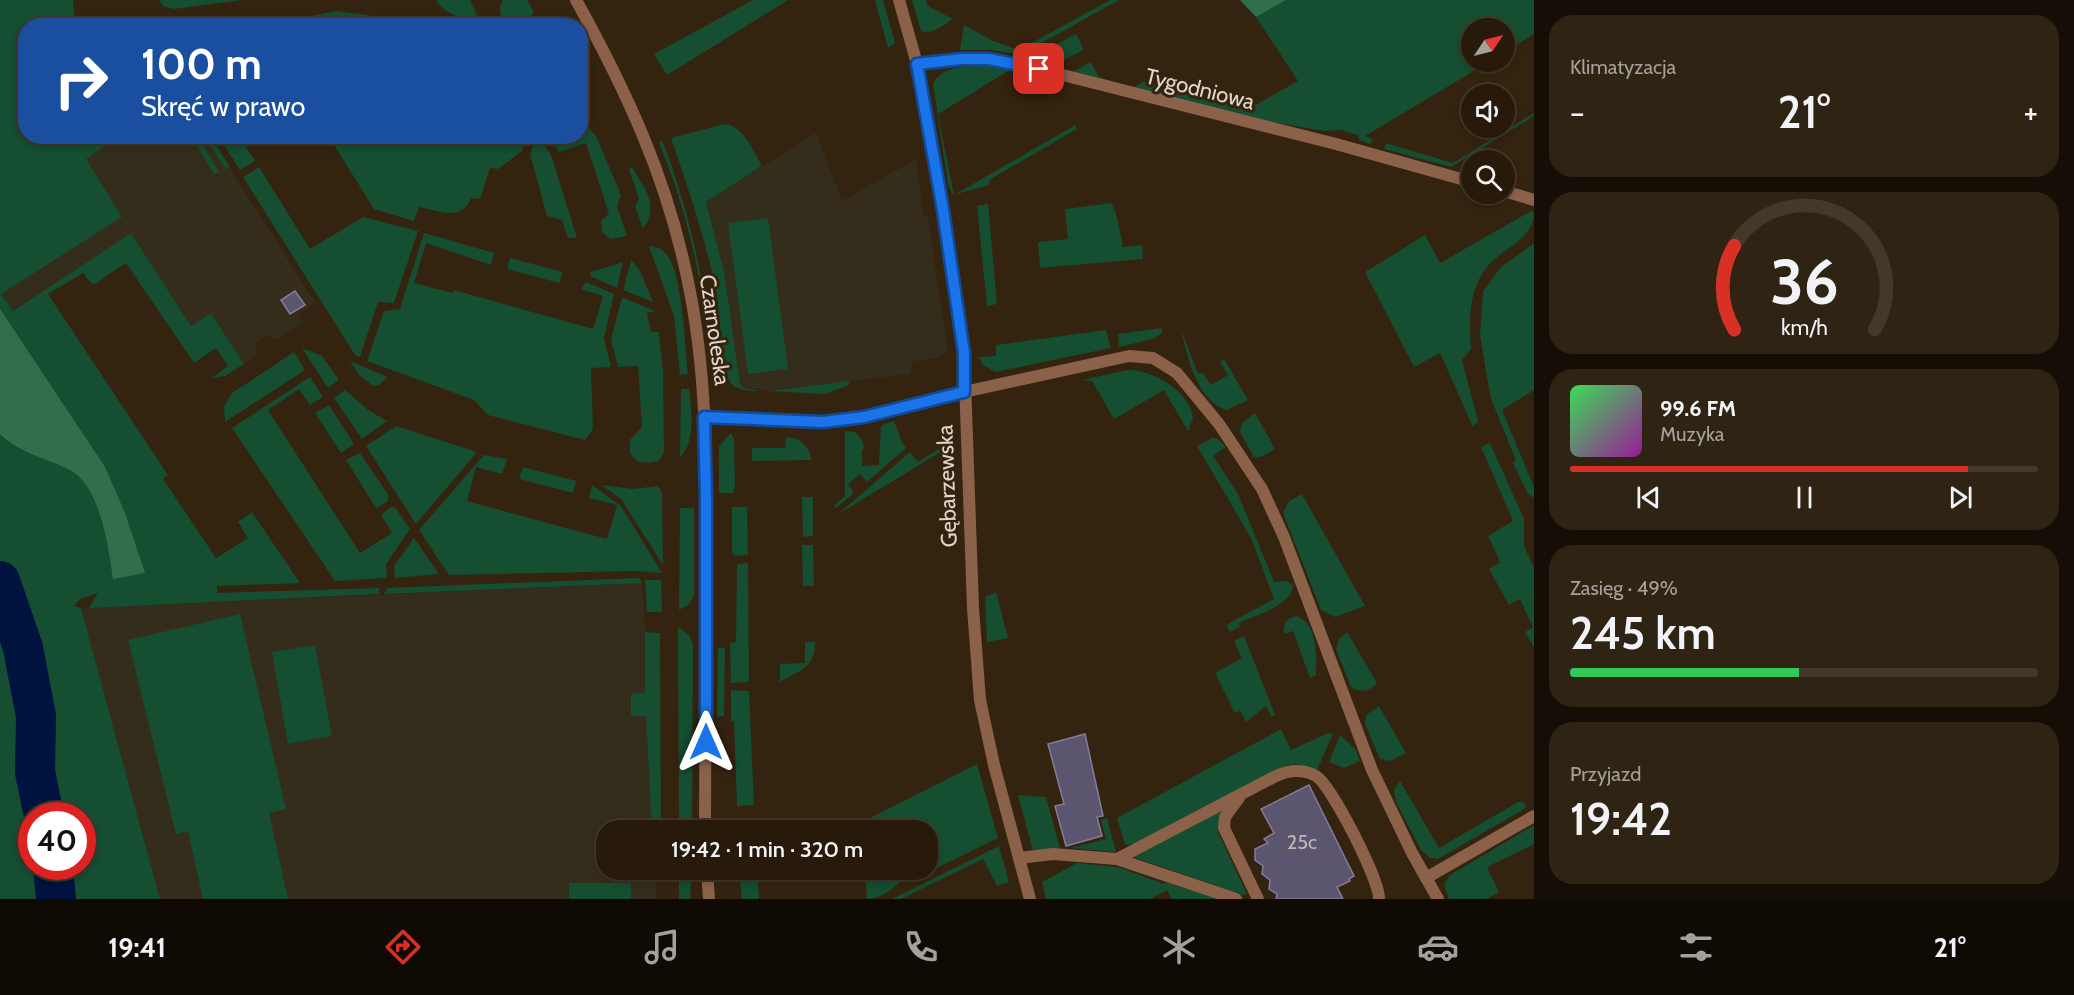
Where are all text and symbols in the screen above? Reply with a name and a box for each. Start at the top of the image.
north arrow [1461,18,1515,72]
map controls [1461,18,1515,204]
text: 100 m [141,38,262,90]
icon: right [42,42,120,120]
pin [1013,43,1064,94]
icon: arrive [1022,52,1055,85]
text: Klimatyzacja [1570,55,1676,79]
street label: Tygodniowa [1143,62,1258,116]
button: sound [1461,84,1515,138]
text: 21° [1778,85,1830,139]
text: Skręć w prawo [141,90,305,123]
text: − [1570,92,1585,132]
text: + [2023,92,2038,132]
button: search [1461,150,1515,204]
text: 36 [1770,244,1838,320]
street label: Czarnoleska [694,273,736,388]
text: km/h [1781,314,1827,340]
text: 99.6 FM [1660,395,1736,422]
text: Muzyka [1660,422,1724,446]
street label: Gębarzewska [931,424,963,548]
icon: previous [1632,481,1665,514]
icon: pause [1788,481,1821,514]
icon: next [1944,481,1977,514]
text: Zasięg · 49% [1570,576,1678,600]
text: 245 km [1570,606,1716,660]
position arrow [674,710,738,774]
text: Przyjazd [1570,762,1641,786]
text: 19:42 [1570,792,1672,846]
speed limit sign: 40 [18,802,96,880]
house number: 25c [1287,830,1317,854]
text: 19:42 · 1 min · 320 m [671,836,863,863]
icon: directions [382,926,424,968]
icon: music [641,926,683,968]
icon: phone [900,926,942,968]
icon: climate [1158,926,1200,968]
icon: car [1417,926,1459,968]
icon: filters [1675,926,1717,968]
text: 19:41 [108,931,166,964]
text: 21° [1934,931,1966,964]

